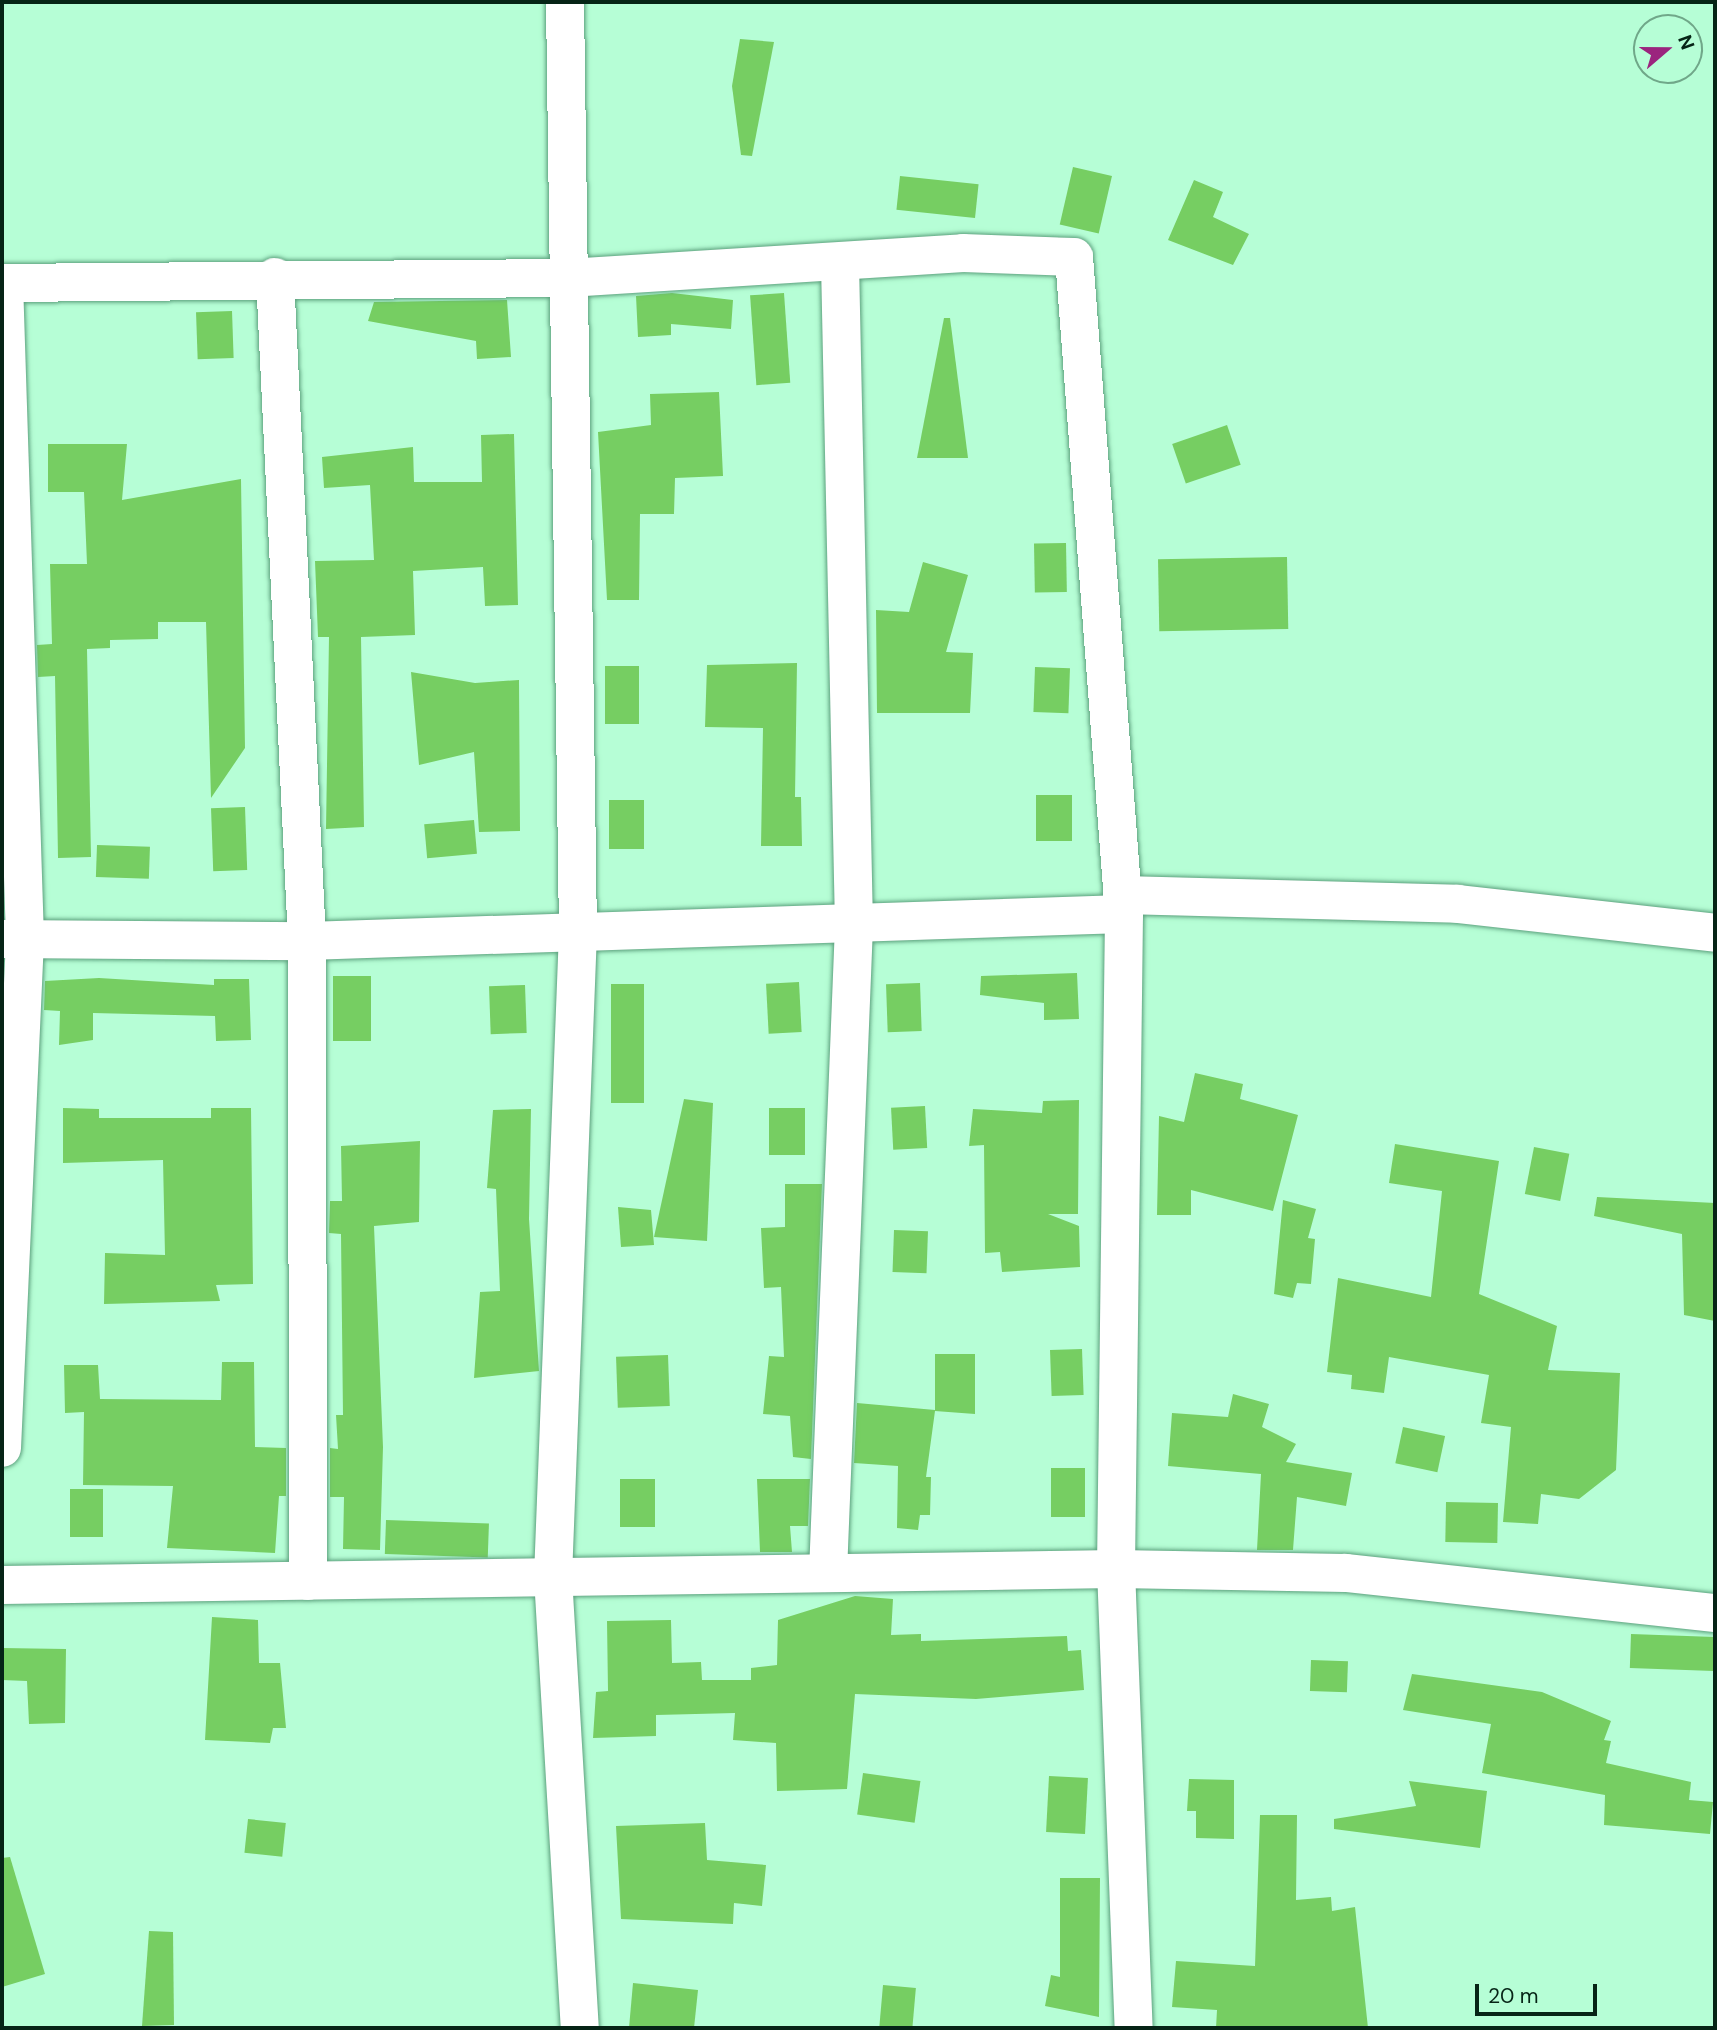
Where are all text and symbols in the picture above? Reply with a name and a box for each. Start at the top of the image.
north arrow [1633,14,1703,84]
text: N [1672,32,1700,53]
scale bar [1479,1970,1602,2014]
text: 20 m [1488,1982,1539,2010]

